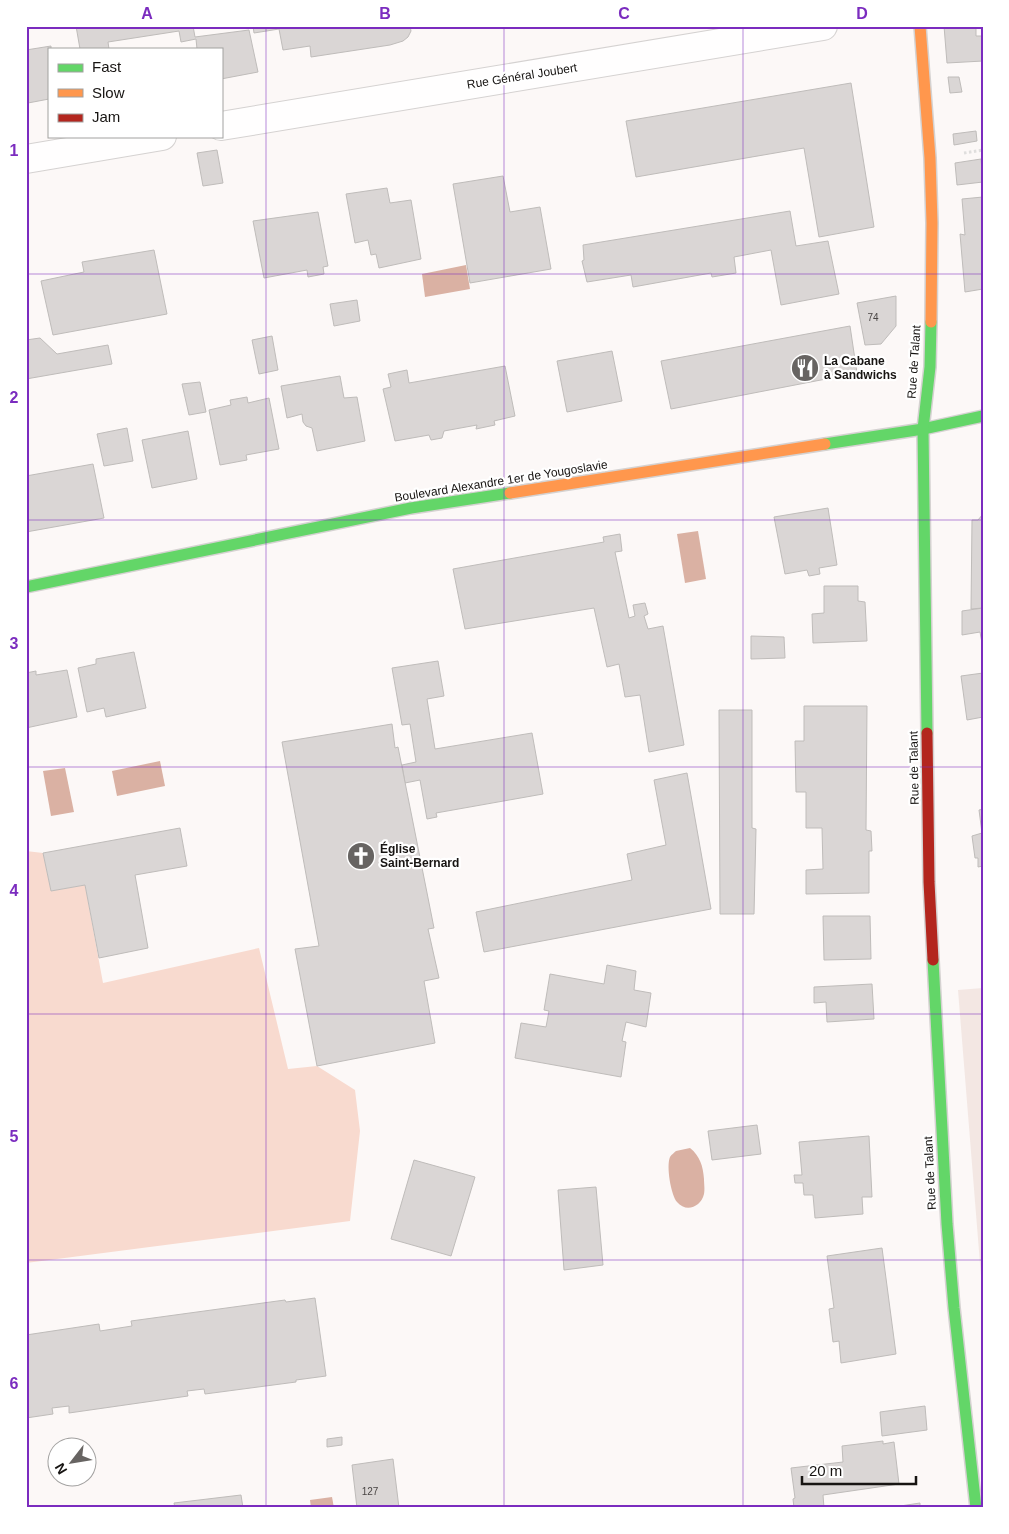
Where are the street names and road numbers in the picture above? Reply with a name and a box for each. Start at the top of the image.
street label: Rue Général Joubert [466,60,579,92]
street label: Rue de Talant [904,324,924,399]
street label: Boulevard Alexandre 1er de Yougoslavie [393,457,609,505]
street label: Rue de Talant [906,730,922,805]
street label: Rue de Talant [921,1135,939,1210]

